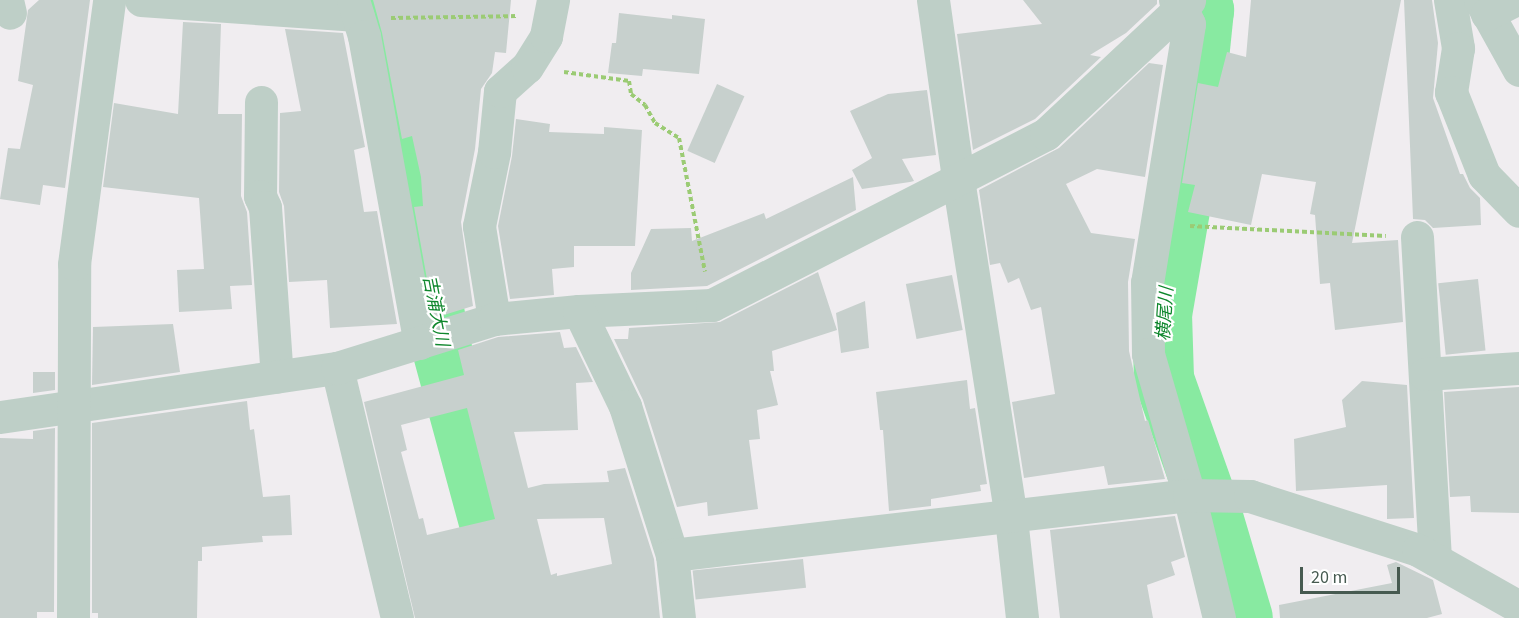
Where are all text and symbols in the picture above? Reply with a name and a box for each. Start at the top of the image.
water label: 吉浦大川 [418,274,452,348]
water label: 横尾川 [1153,286,1179,342]
scale bar [1303,555,1404,593]
text: 20 m [1311,565,1347,590]

